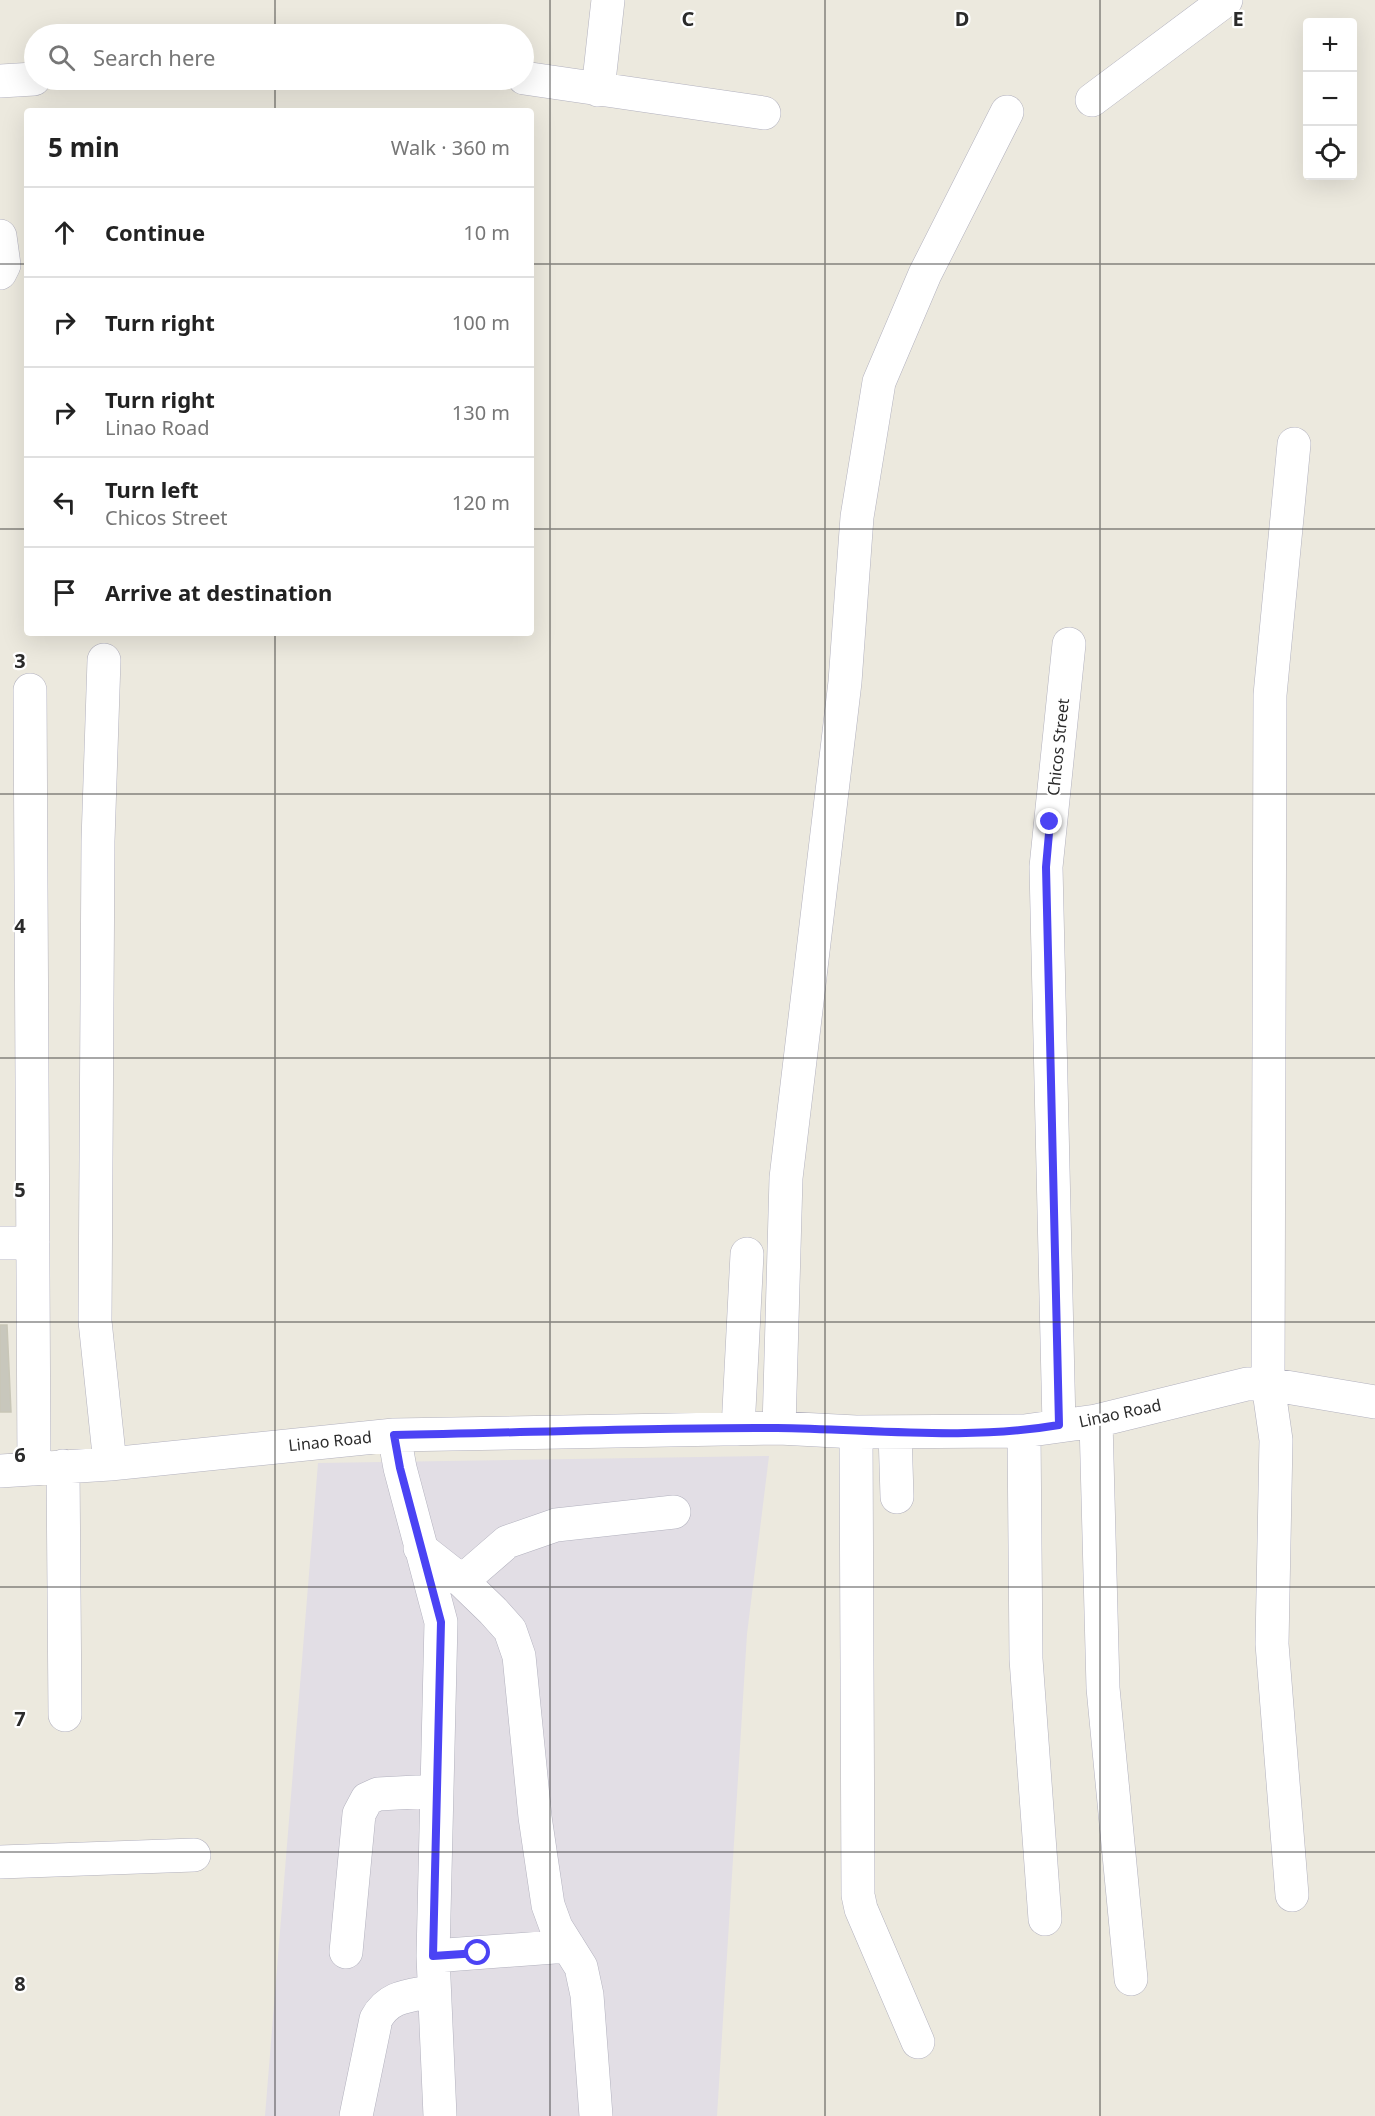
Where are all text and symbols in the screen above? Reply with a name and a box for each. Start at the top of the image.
text: C [682,5,695,32]
text: D [955,5,969,32]
text: E [1232,5,1244,32]
map controls [1303,18,1357,180]
button: + [1303,18,1357,72]
search box [24,24,534,90]
icon: search [45,41,78,74]
text: Search here [93,42,215,72]
button: − [1303,72,1357,126]
button: locate [1303,126,1357,180]
text: 5 min [48,129,120,165]
text: Walk · 360 m [391,134,510,161]
icon: ahead [48,216,81,249]
text: Continue [105,217,205,247]
text: 10 m [463,219,510,246]
icon: right [48,306,81,339]
text: Turn right [105,307,215,337]
text: 100 m [452,309,510,336]
text: Turn right [105,384,215,414]
icon: right [48,396,81,429]
text: 130 m [452,399,510,426]
text: Linao Road [105,414,210,441]
text: Turn left [105,474,199,504]
icon: left [48,486,81,519]
text: 120 m [452,489,510,516]
text: Chicos Street [105,504,227,531]
icon: arrive [48,576,81,609]
text: Arrive at destination [105,577,332,607]
text: 3 [14,647,26,674]
street label: Chicos Street [1042,697,1074,797]
route end [1036,808,1062,834]
text: 4 [14,912,26,939]
text: 5 [14,1176,26,1203]
street label: Linao Road [1077,1394,1163,1432]
street label: Linao Road [287,1426,373,1456]
text: 6 [14,1441,26,1468]
text: 7 [14,1705,26,1732]
route start [464,1939,490,1965]
text: 8 [14,1970,26,1997]

